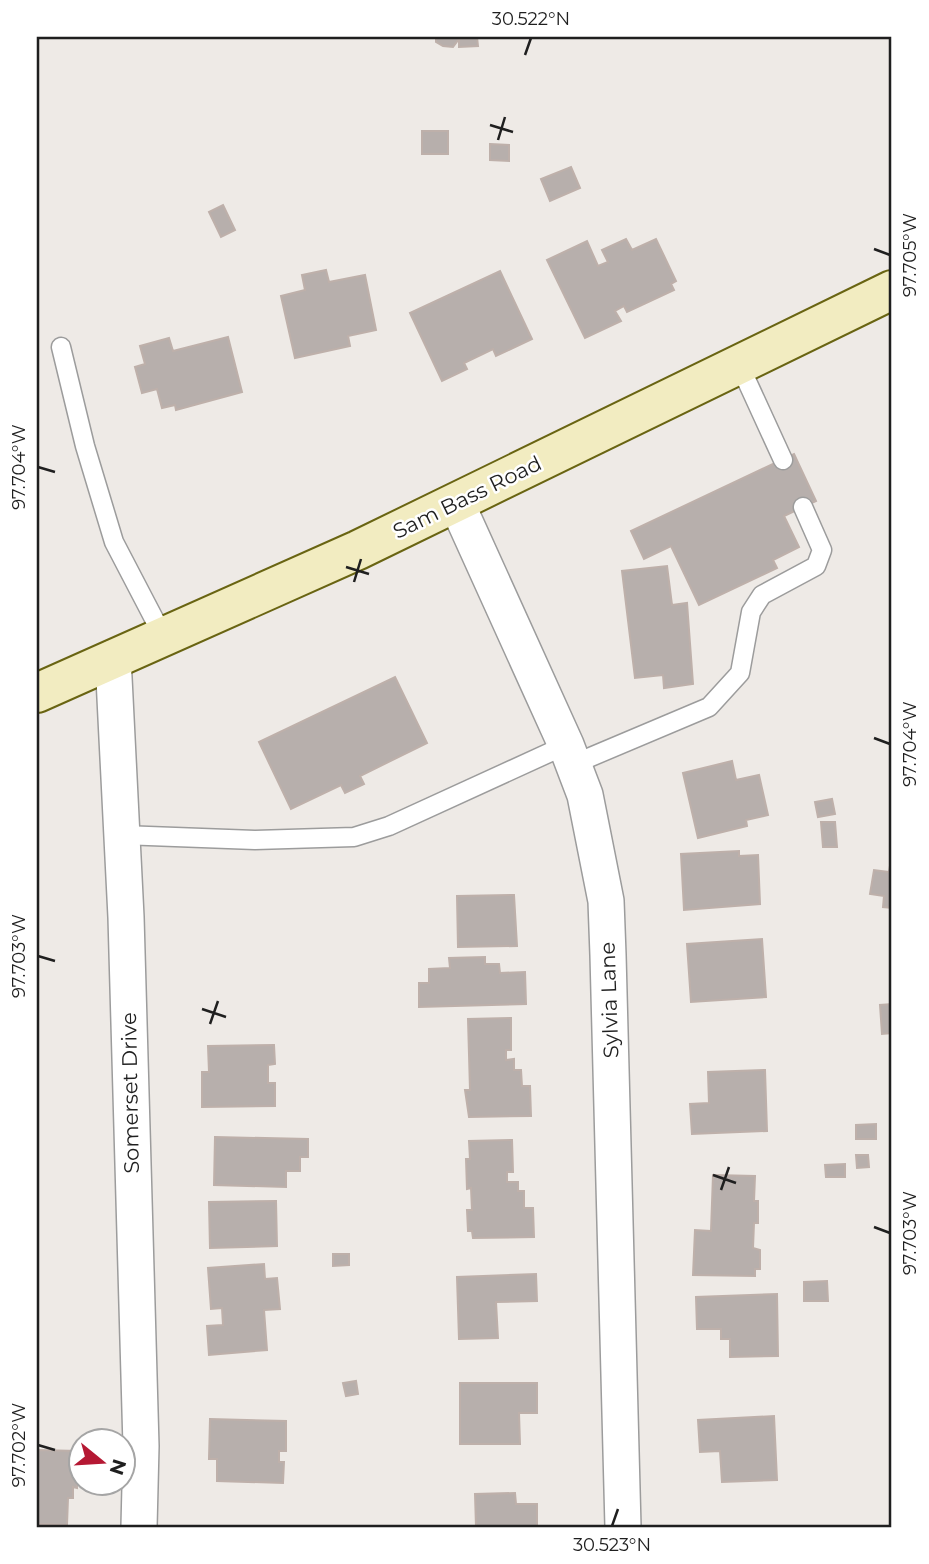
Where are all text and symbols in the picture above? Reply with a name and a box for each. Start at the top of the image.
text: 30.522°N [492,8,570,30]
text: 97.705°W [899,213,921,297]
text: 97.704°W [8,424,30,510]
street label: Sam Bass Road [389,450,545,544]
text: 97.704°W [899,701,921,787]
text: 97.703°W [8,914,30,998]
street label: Sylvia Lane [594,941,624,1059]
street label: Somerset Drive [116,1012,144,1174]
text: 97.703°W [899,1191,921,1275]
text: 97.702°W [8,1403,30,1487]
north arrow [66,1428,136,1498]
text: N [104,1456,131,1478]
text: 30.523°N [573,1534,651,1556]

